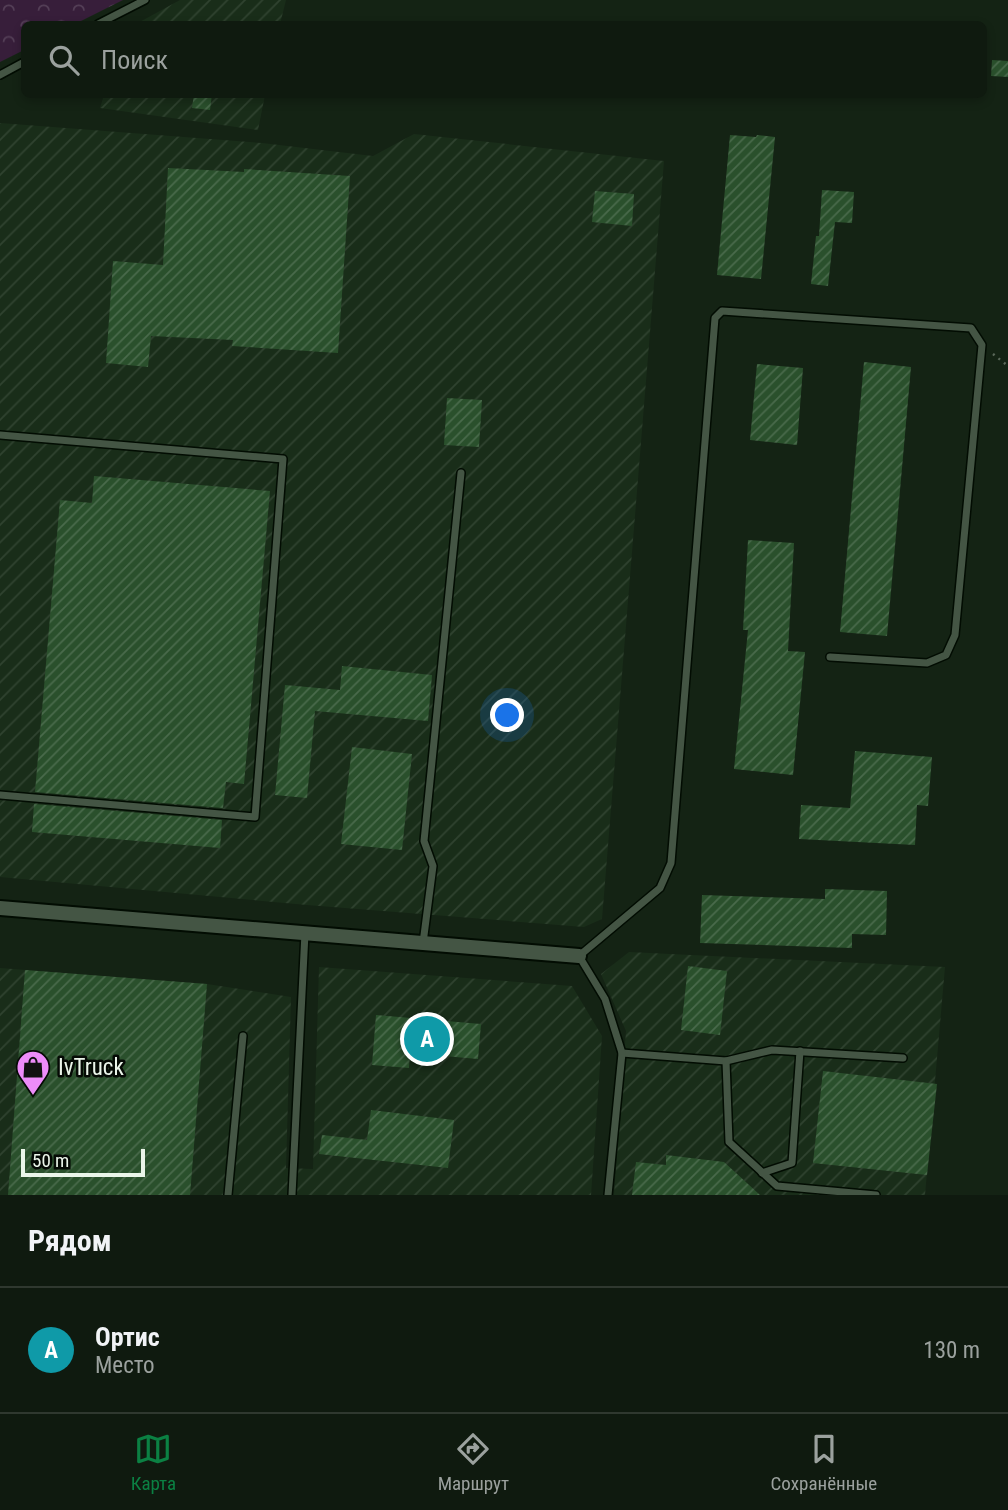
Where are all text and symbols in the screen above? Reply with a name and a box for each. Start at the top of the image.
search box [21,21,987,98]
icon: search [45,41,83,79]
text: Поиск [101,45,168,75]
your location [490,698,524,732]
pin: A [404,1013,450,1065]
shop icon: IvTruck [14,1048,52,1097]
place label: IvTruck [58,1054,124,1081]
scale bar [21,1146,145,1178]
text: 50 m [32,1149,69,1172]
text: Рядом [28,1223,112,1258]
text: Ортис [95,1322,160,1352]
text: A [44,1337,58,1364]
text: 130 m [923,1337,980,1364]
text: Место [95,1352,155,1379]
tab: Карта [131,1430,176,1495]
tab: Маршрут [438,1430,509,1495]
tab: Сохранённые [771,1430,877,1495]

